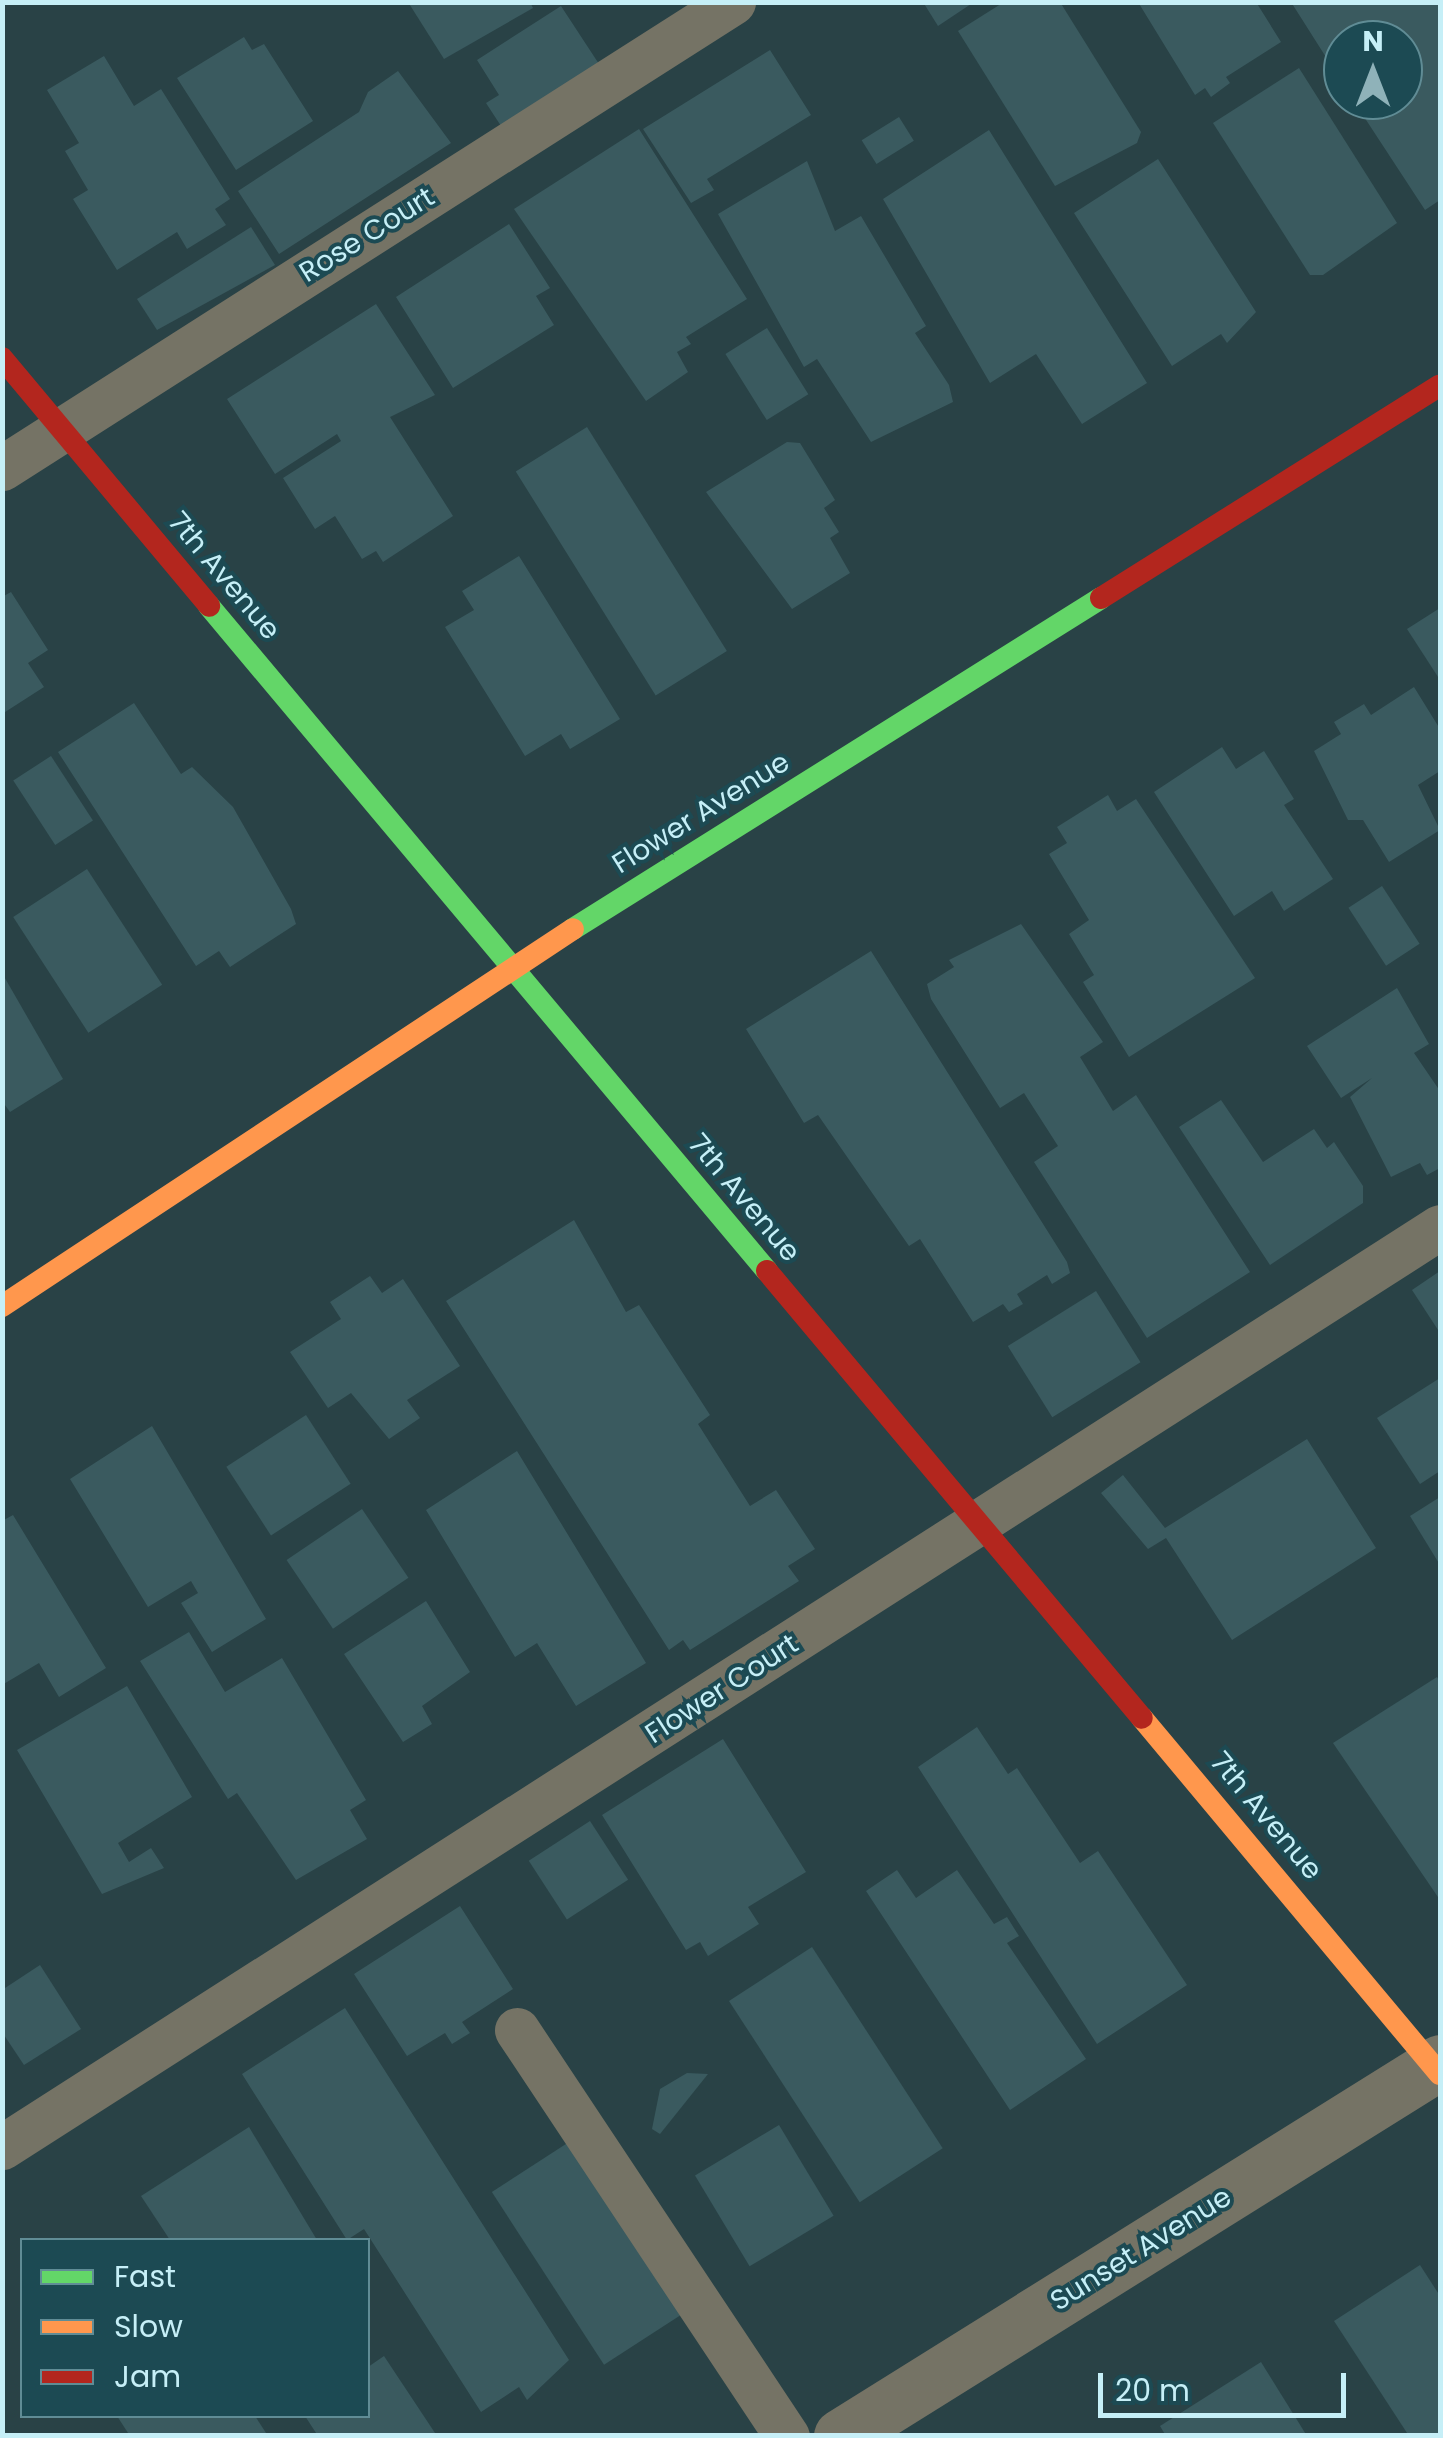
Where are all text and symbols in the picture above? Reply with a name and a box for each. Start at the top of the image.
north arrow [1323,20,1423,120]
text: N [1362,22,1384,61]
street label: Rose Court [293,180,441,290]
street label: 7th Avenue [161,505,287,647]
street label: Flower Avenue [606,745,796,881]
street label: 7th Avenue [681,1127,807,1269]
street label: Flower Court [639,1627,805,1751]
street label: 7th Avenue [1203,1745,1329,1887]
street label: Sunset Avenue [1044,2180,1238,2318]
legend [20,2238,370,2418]
text: Fast [114,2255,176,2298]
text: Slow [114,2305,183,2348]
scale bar [1103,2353,1350,2415]
text: Jam [114,2355,181,2398]
text: 20 m [1115,2369,1190,2412]

